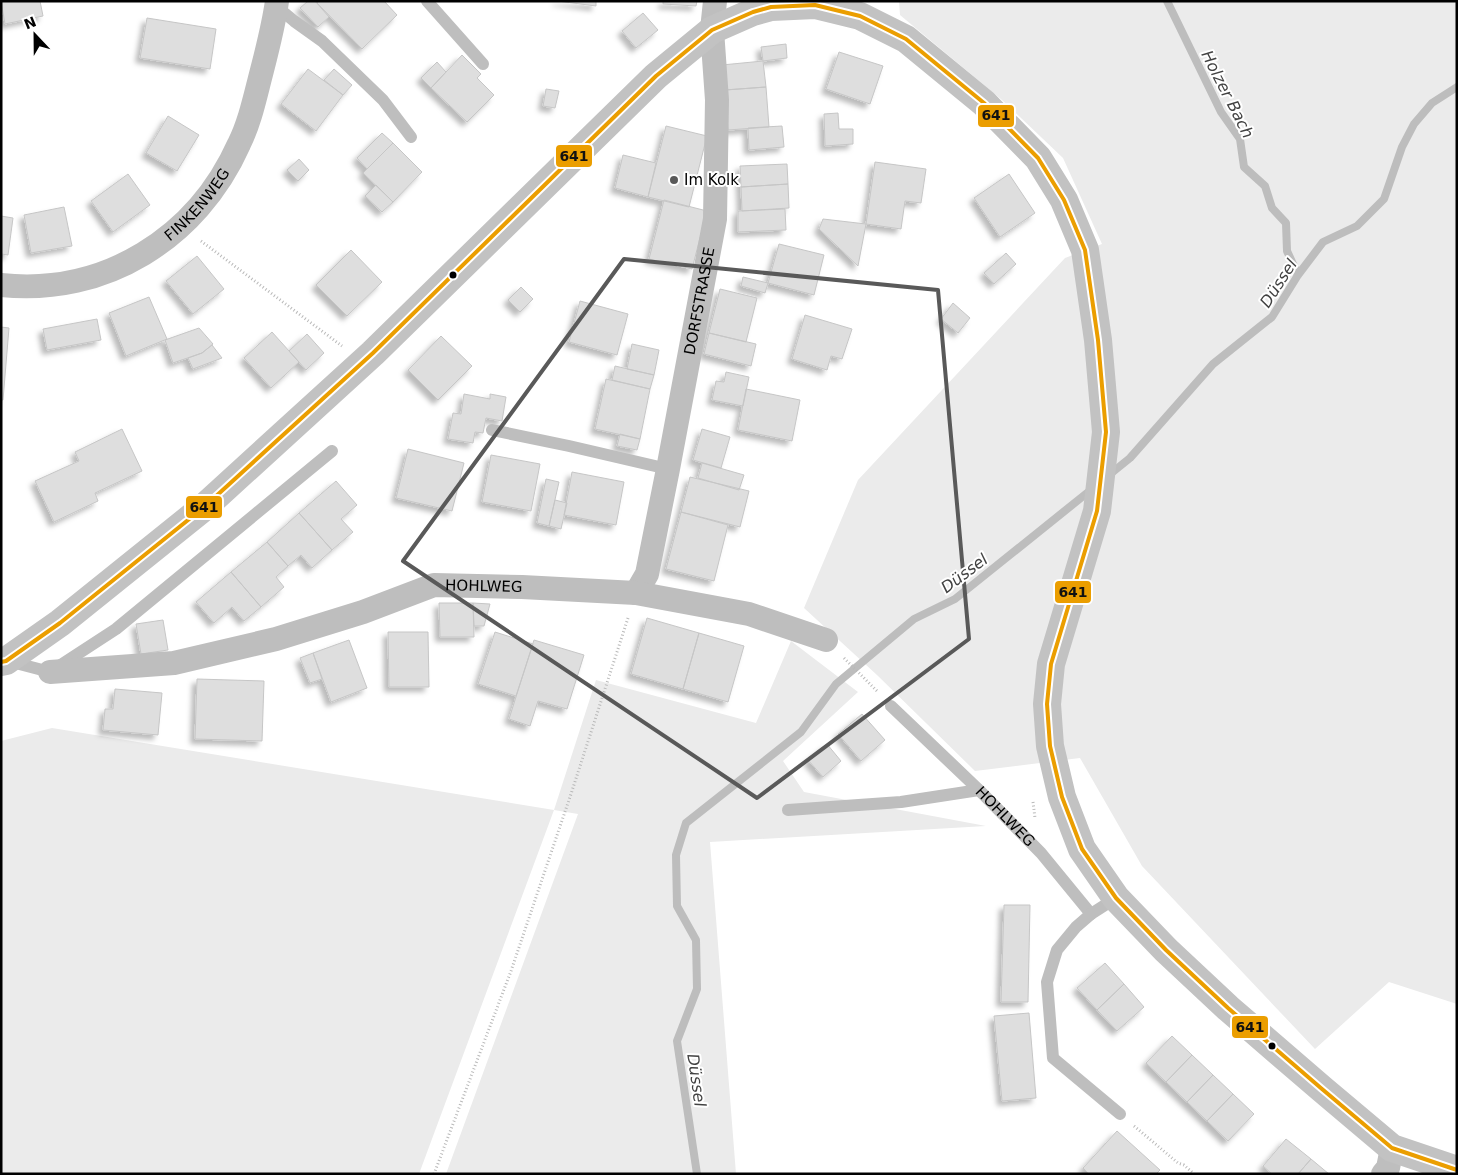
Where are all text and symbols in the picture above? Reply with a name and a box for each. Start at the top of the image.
north arrow [10,10,60,60]
text: N [22,13,39,33]
water label: Holzer Bach [1197,47,1258,141]
line badge: 641 [977,104,1015,128]
text: 641 [981,107,1011,123]
line badge: 641 [555,144,593,168]
text: 641 [559,148,589,164]
street label: FINKENWEG [161,165,234,245]
place label: Im Kolk [684,171,739,189]
marker: Im Kolk [668,174,680,186]
street label: DORFSTRASSE [681,245,719,356]
water label: Düssel [1256,255,1301,311]
unlabelled marker [448,270,458,280]
line badge: 641 [185,495,223,519]
text: 641 [189,499,219,515]
water label: Düssel [937,549,992,597]
street label: HOHLWEG [445,576,523,596]
line badge: 641 [1054,580,1092,604]
text: 641 [1058,584,1088,600]
street label: HOHLWEG [972,783,1039,850]
line badge: 641 [1231,1015,1269,1039]
text: 641 [1235,1019,1265,1035]
unlabelled marker [1267,1041,1277,1051]
water label: Düssel [683,1052,710,1108]

